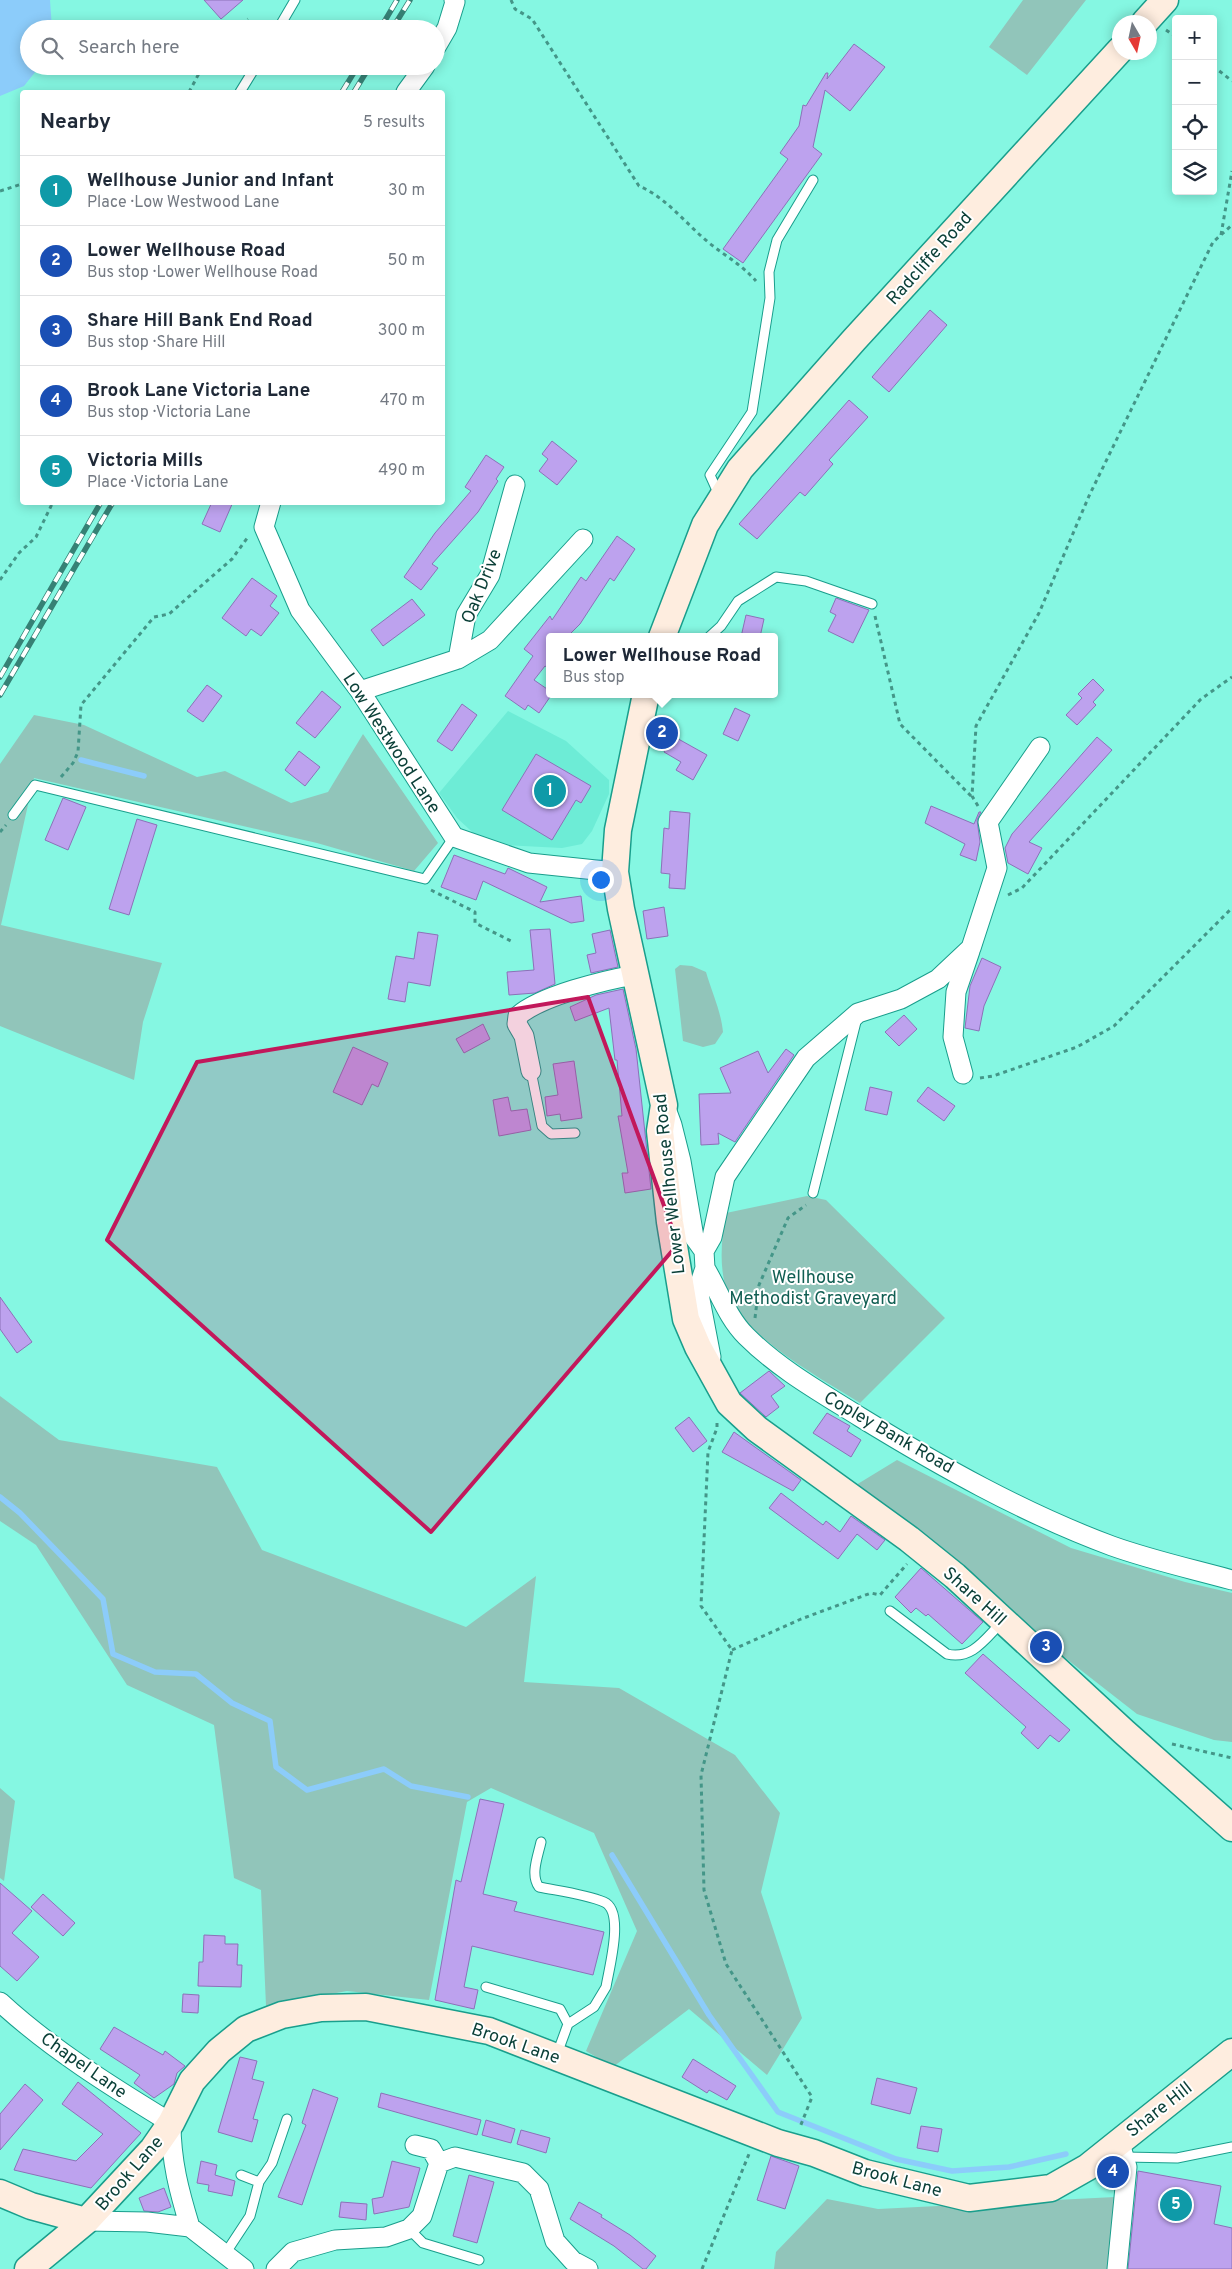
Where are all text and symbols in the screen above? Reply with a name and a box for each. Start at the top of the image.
north arrow [1112,15,1157,60]
map controls [1172,15,1217,195]
button: + [1172,15,1217,60]
search box [20,20,445,75]
icon: search [38,34,66,62]
text: Search here [78,36,180,60]
button: − [1172,60,1217,105]
button: locate [1172,105,1217,150]
text: Nearby [40,109,111,136]
text: 5 results [363,113,425,133]
button: layers [1172,150,1217,195]
text: Wellhouse Junior and Infant [87,169,334,193]
text: 1 [53,181,59,201]
text: 30 m [388,181,425,201]
text: Place · Low Westwood Lane [87,193,279,213]
street label: Radcliffe Road [882,208,978,310]
text: Lower Wellhouse Road [87,239,286,263]
text: 2 [51,251,61,271]
text: 50 m [388,251,425,271]
text: Bus stop · Lower Wellhouse Road [87,263,318,283]
text: Share Hill Bank End Road [87,309,313,333]
text: 3 [51,321,61,341]
text: 300 m [378,321,425,341]
text: Bus stop · Share Hill [87,333,226,353]
text: Brook Lane Victoria Lane [87,379,310,403]
text: 4 [51,391,61,411]
text: 470 m [380,391,425,411]
text: Bus stop · Victoria Lane [87,403,251,423]
text: Victoria Mills [87,449,203,473]
text: 5 [51,461,61,481]
text: 490 m [378,461,425,481]
text: Place · Victoria Lane [87,473,228,493]
street label: Oak Drive [457,546,508,627]
popup [546,633,778,698]
text: Lower Wellhouse Road [563,644,761,668]
text: Bus stop [563,668,625,688]
street label: Low Westwood Lane [337,669,445,819]
pin: 2 [646,714,678,752]
pin: 1 [534,772,566,810]
your location [588,867,614,893]
street label: Lower Wellhouse Road [650,1092,691,1275]
park label: Wellhouse Methodist Graveyard [729,1267,897,1311]
street label: Copley Bank Road [819,1387,958,1480]
street label: Share Hill [937,1563,1011,1632]
pin: 3 [1030,1628,1062,1666]
street label: Brook Lane [468,2019,563,2070]
street label: Chapel Lane [35,2028,131,2104]
street label: Share Hill [1122,2077,1198,2143]
street label: Brook Lane [91,2132,169,2216]
pin: 4 [1097,2153,1129,2191]
street label: Brook Lane [849,2157,944,2204]
pin: 5 [1160,2186,1192,2224]

